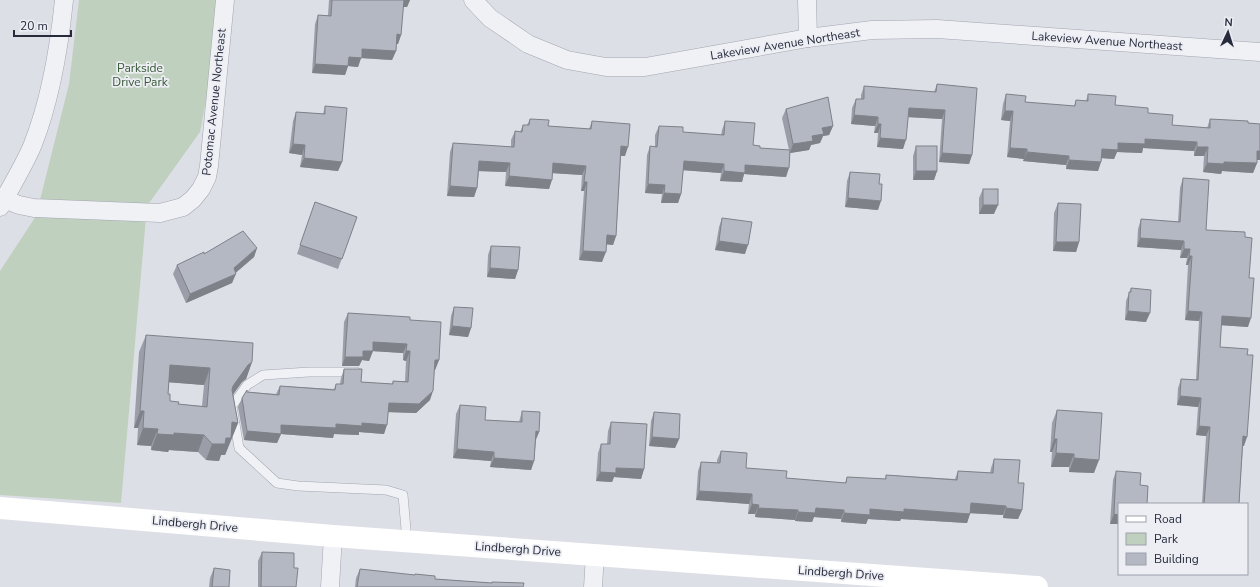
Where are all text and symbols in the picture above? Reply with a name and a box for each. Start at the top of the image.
scale bar [14,12,71,38]
north arrow [1208,12,1248,52]
text: N [1224,15,1233,30]
text: 20 m [20,18,48,34]
street label: Lakeview Avenue Northeast [709,24,862,64]
street label: Potomac Avenue Northeast [198,27,230,176]
street label: Lakeview Avenue Northeast [1031,28,1184,54]
park label: Parkside Drive Park [112,60,169,90]
legend [1118,503,1248,575]
text: Road [1154,511,1182,527]
street label: Lindbergh Drive [151,512,239,536]
text: Park [1154,531,1179,547]
street label: Lindbergh Drive [474,538,562,560]
text: Building [1154,551,1199,567]
street label: Lindbergh Drive [797,562,885,584]

